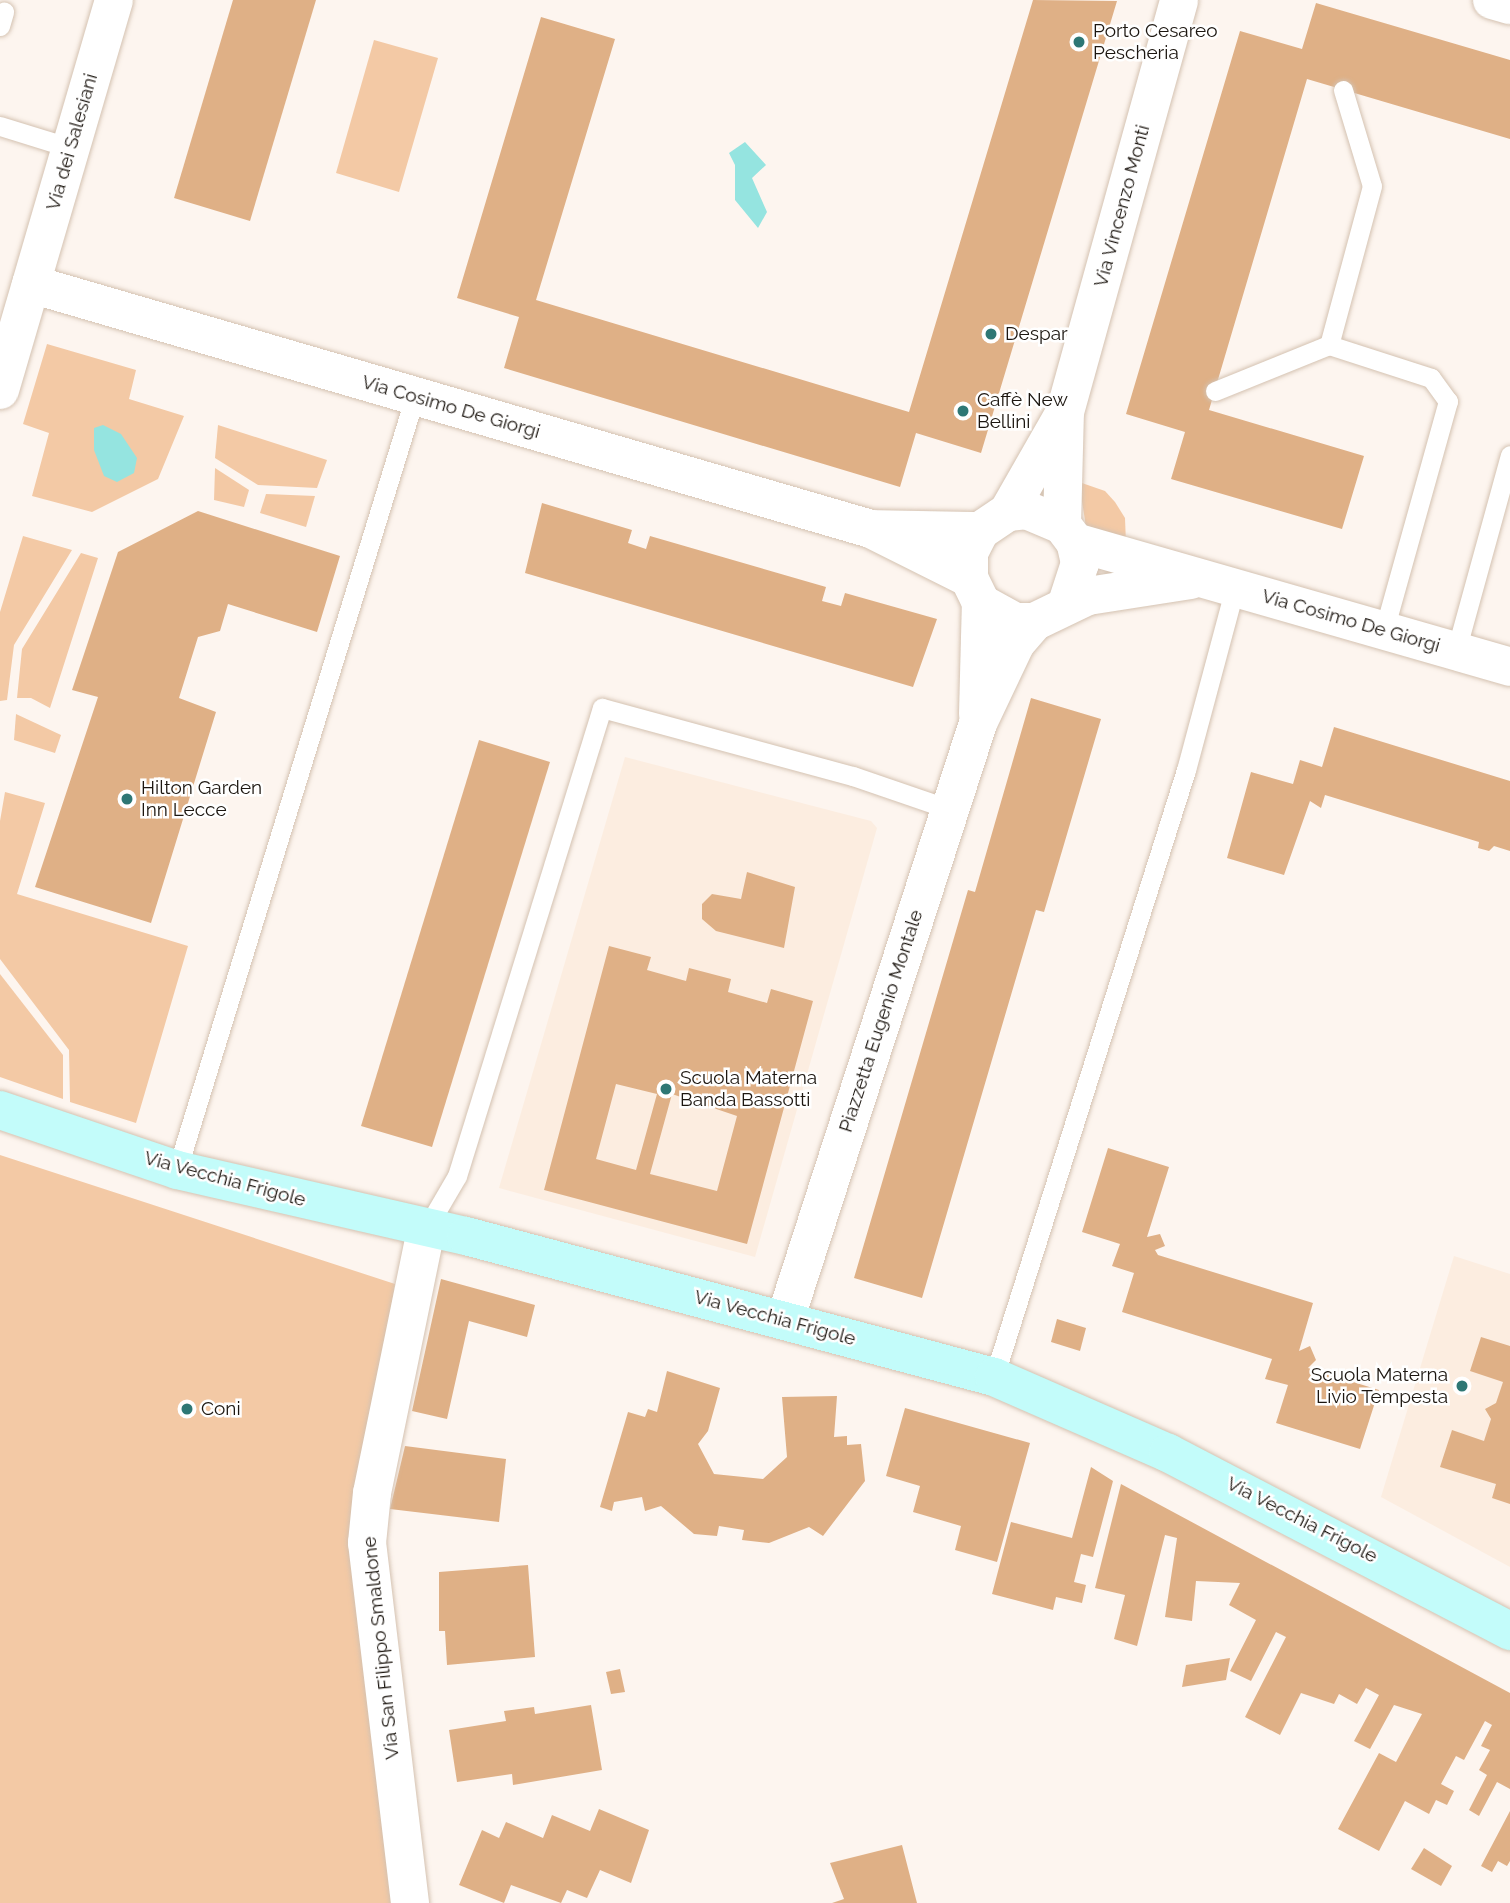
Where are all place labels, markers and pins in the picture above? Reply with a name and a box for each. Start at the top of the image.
place label: Porto Cesareo Pescheria [1093,20,1217,64]
marker: Porto Cesareo Pescheria [1071,34,1087,50]
place label: Despar [1005,323,1068,345]
marker: Despar [983,326,999,342]
place label: Caffè New Bellini [977,389,1068,433]
marker: Caffè New Bellini [955,403,971,419]
place label: Hilton Garden Inn Lecce [141,777,262,821]
marker: Hilton Garden Inn Lecce [119,791,135,807]
place label: Scuola Materna Banda Bassotti [680,1067,817,1111]
marker: Scuola Materna Banda Bassotti [658,1081,674,1097]
place label: Scuola Materna Livio Tempesta [1311,1364,1448,1408]
marker: Scuola Materna Livio Tempesta [1454,1378,1470,1394]
place label: Coni [201,1398,241,1420]
marker: Coni [179,1401,195,1417]

